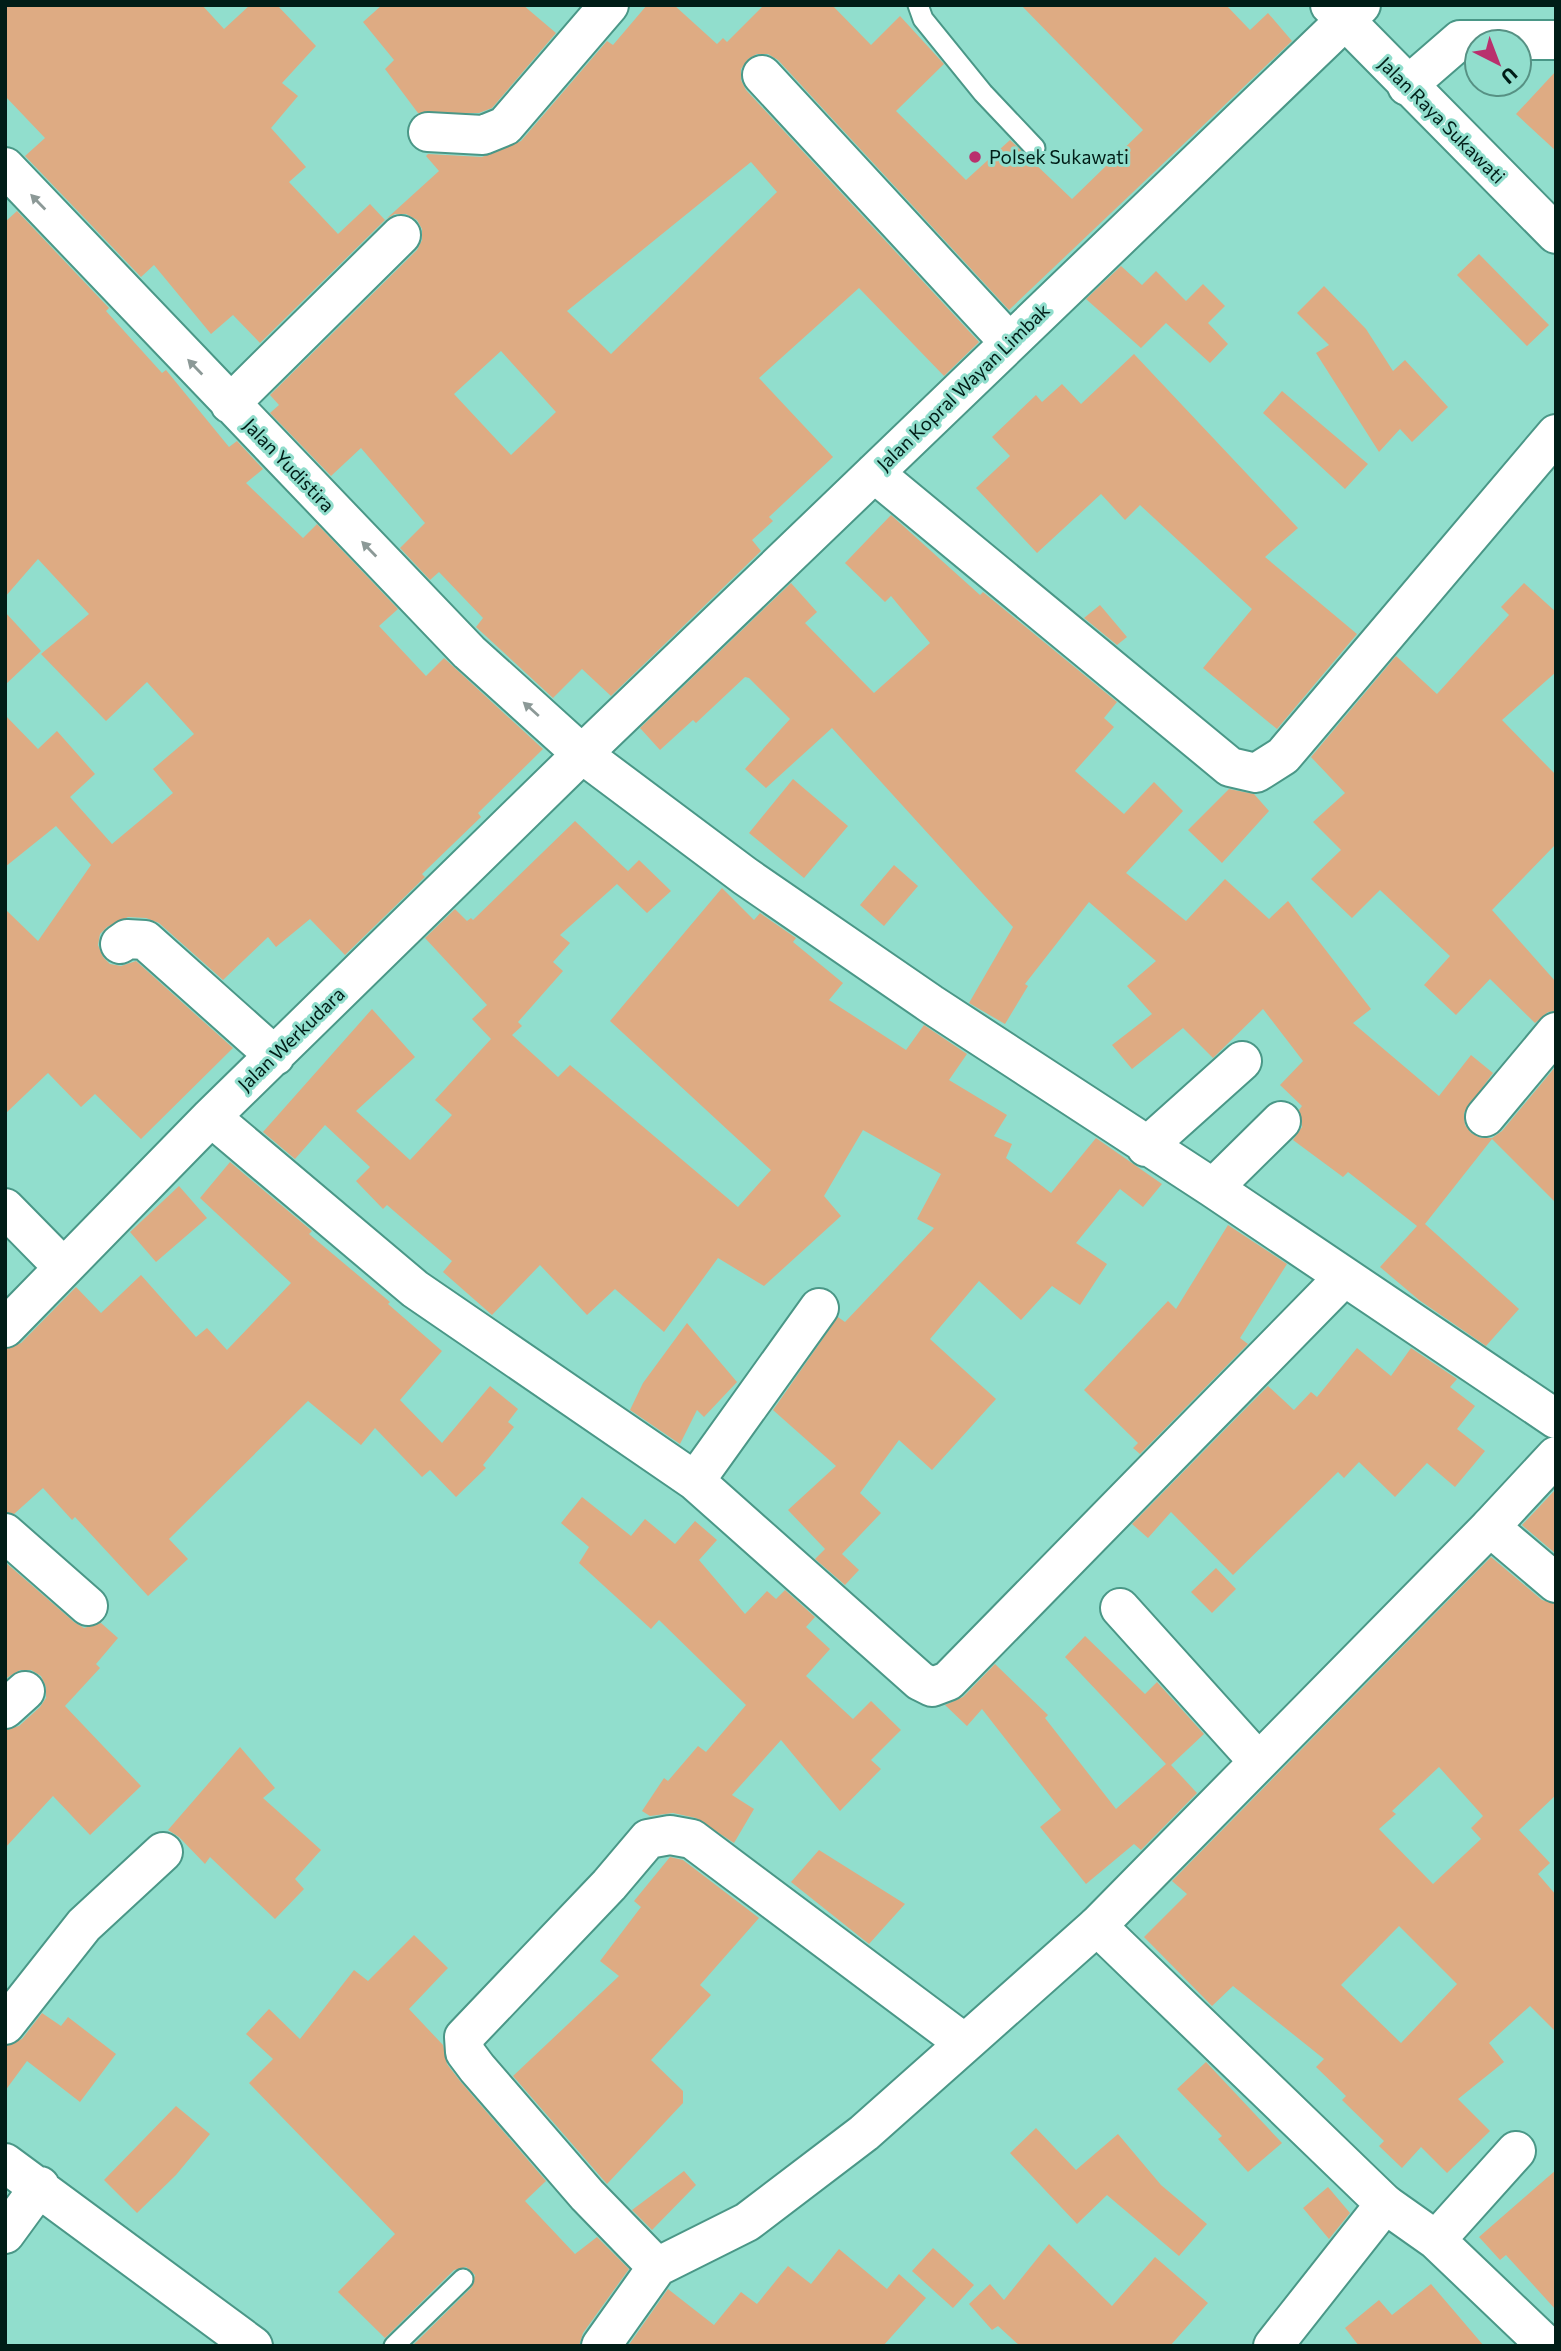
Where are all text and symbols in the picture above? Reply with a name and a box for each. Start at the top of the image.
north arrow [1463,28,1533,98]
street label: Jalan Raya Sukawati [1374,51,1511,188]
text: U [1497,63,1523,89]
place label: Polsek Sukawati [989,145,1129,168]
marker: Polsek Sukawati [967,149,983,165]
one-way arrow [31,194,47,211]
street label: Jalan Kopral Wayan Limbak [871,298,1054,475]
one-way arrow [187,358,203,376]
street label: Jalan Yudistira [239,413,340,516]
one-way arrow [362,541,378,558]
one-way arrow [523,701,540,717]
street label: Jalan Werkudara [232,982,349,1095]

